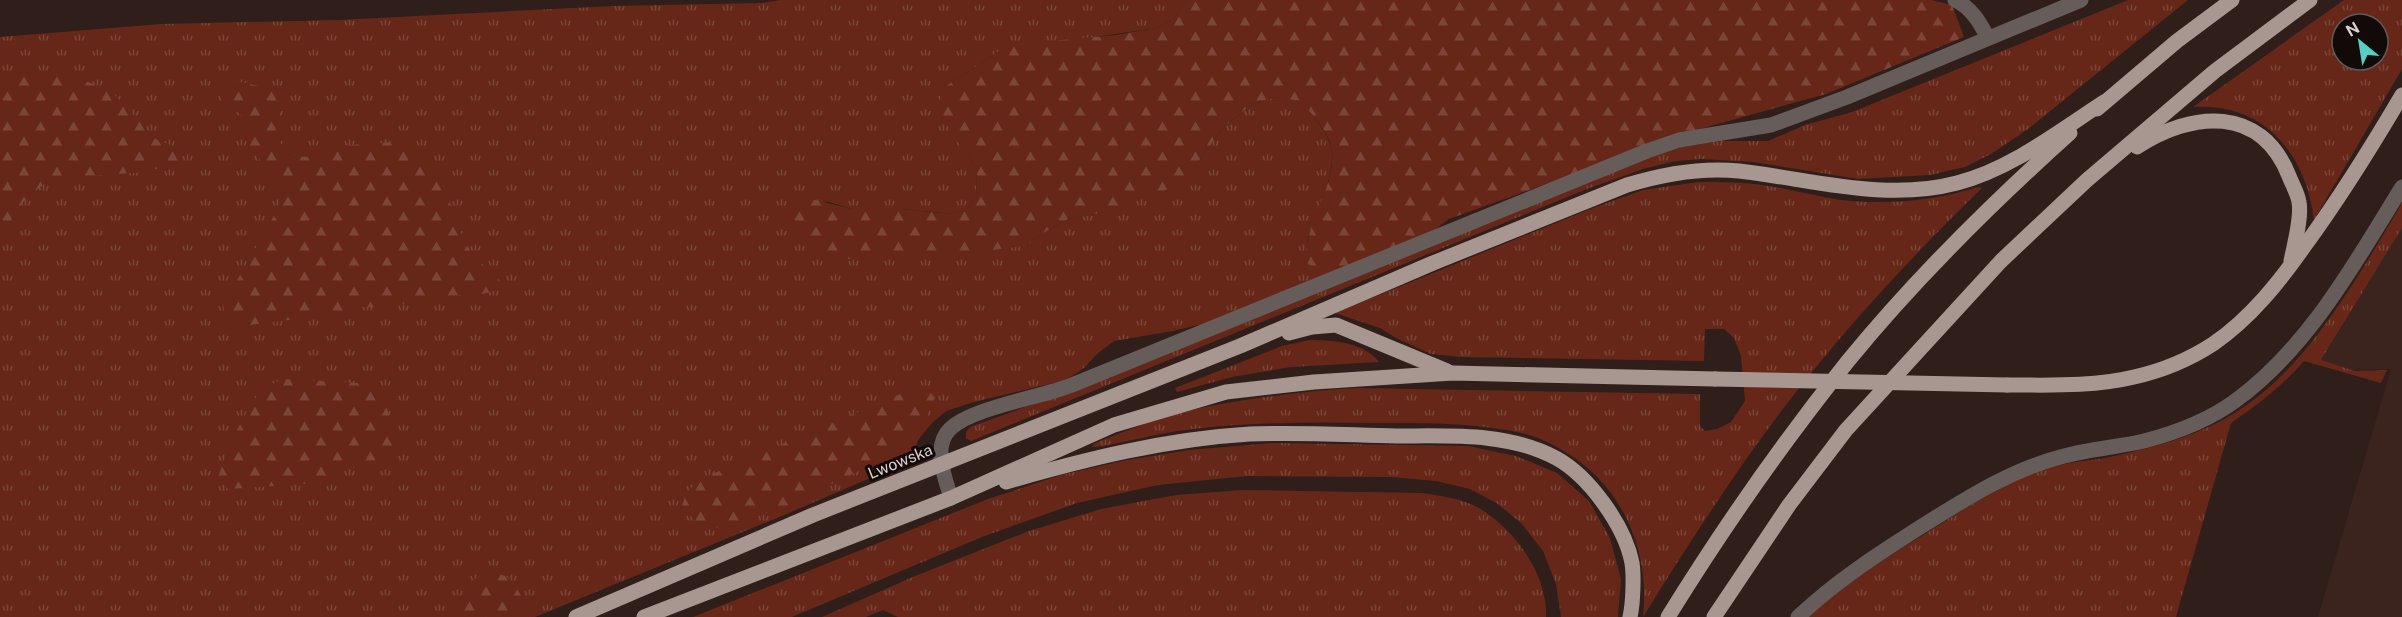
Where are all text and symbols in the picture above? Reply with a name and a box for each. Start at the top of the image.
north arrow [2330,12,2390,72]
text: N [2343,18,2363,41]
street label: Lwowska [865,440,935,483]

